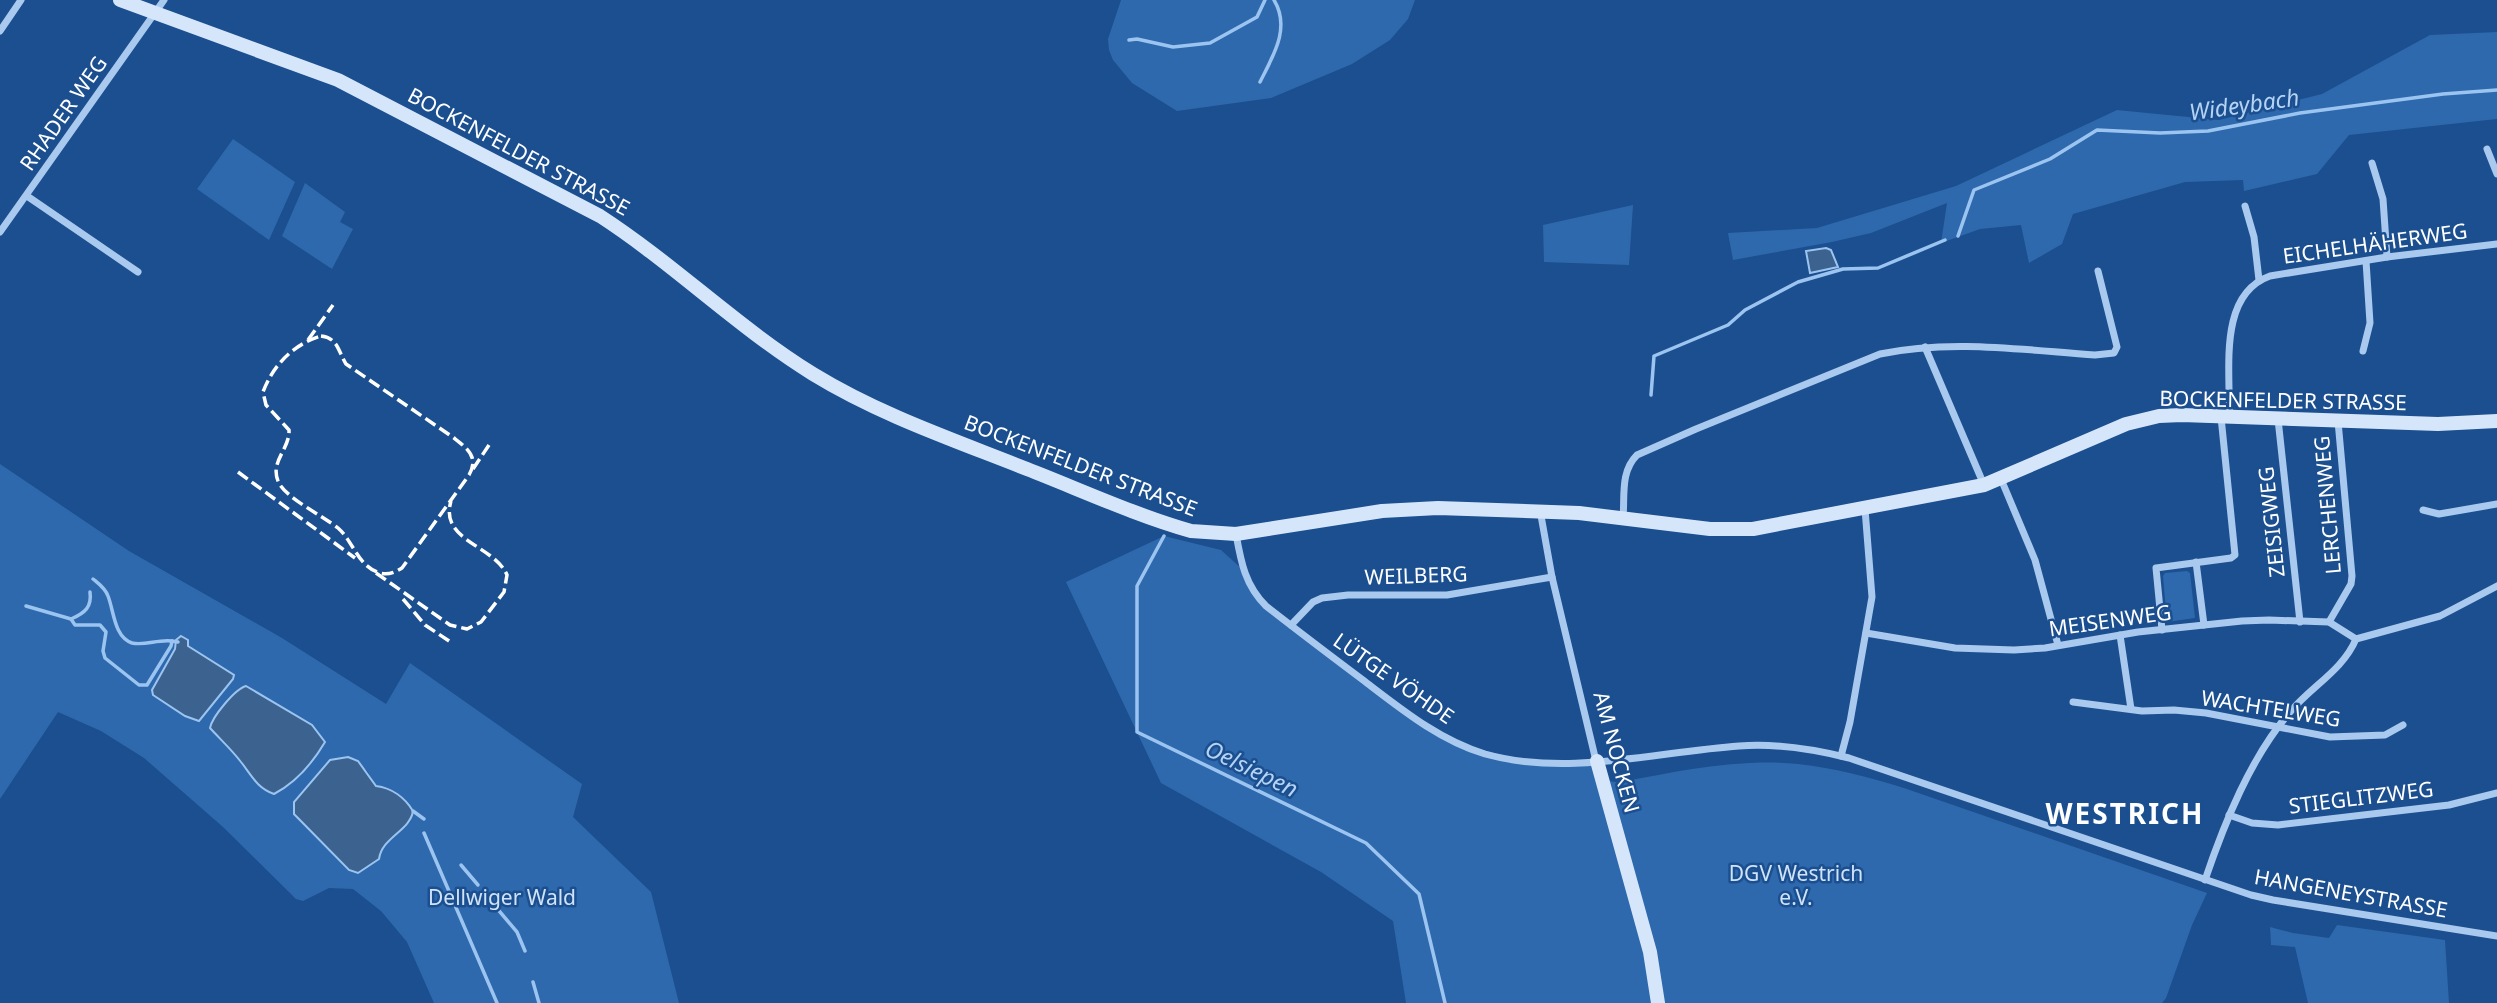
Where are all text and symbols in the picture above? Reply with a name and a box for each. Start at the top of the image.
street label: RHADER WEG [13,50,113,176]
water label: Wideybach [2187,80,2301,128]
street label: BOCKENFELDER STRASSE [403,81,635,221]
street label: EICHELHÄHERWEG [2281,216,2469,270]
street label: BOCKENFELDER STRASSE [2159,384,2407,416]
street label: BOCKENFELDER STRASSE [960,408,1202,522]
street label: LERCHENWEG [2307,435,2347,575]
street label: ZEISIGWEG [2251,465,2291,579]
street label: WEILBERG [1364,559,1468,591]
street label: MEISENWEG [2047,598,2173,642]
street label: LÜTGE VÖHDE [1328,626,1460,730]
street label: WACHTELWEG [2199,683,2343,733]
street label: AM NOCKEN [1587,688,1647,816]
water label: Oelsiepen [1200,732,1304,804]
street label: STIEGLITZWEG [2287,774,2435,820]
district label: WESTRICH [2046,794,2205,832]
park label: DGV Westrich e.V. [1729,859,1863,911]
street label: HANGENEYSTRASSE [2252,862,2450,924]
park label: Dellwiger Wald [428,883,576,911]

